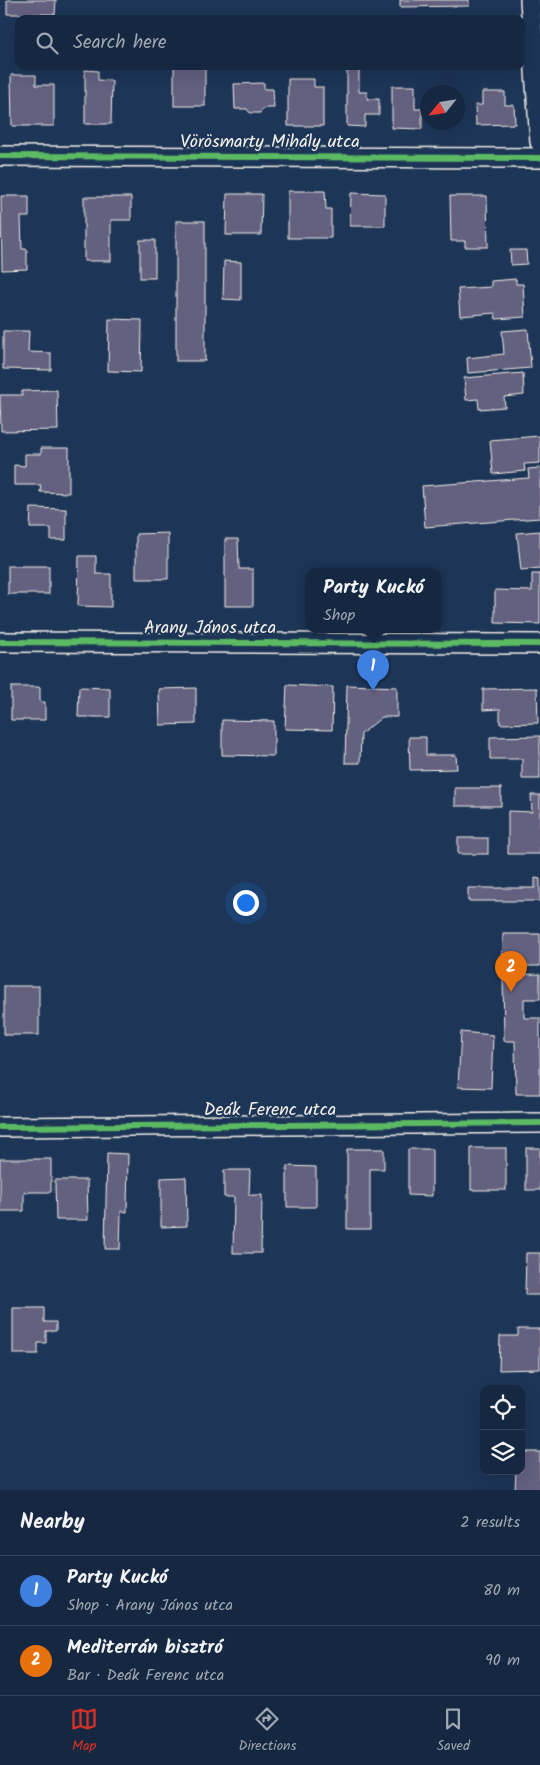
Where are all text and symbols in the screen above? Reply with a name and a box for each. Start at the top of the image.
search box [15,15,525,70]
text: Search here [73,28,167,58]
icon: search [33,29,61,57]
north arrow [420,85,465,130]
street label: Vörösmarty Mihály utca [180,128,360,157]
popup [306,568,441,633]
text: Party Kuckó [323,573,424,603]
text: Shop [323,603,355,628]
street label: Arany János utca [144,614,276,643]
pin: 1 [357,650,389,691]
your location [233,890,259,916]
pin: 2 [495,951,527,992]
street label: Deák Ferenc utca [204,1096,336,1125]
map controls [480,1385,525,1475]
button: locate [480,1385,525,1430]
button: layers [480,1430,525,1475]
text: Nearby [20,1506,85,1539]
text: 2 results [460,1510,520,1535]
text: Party Kuckó [67,1563,168,1593]
text: 1 [34,1578,38,1603]
text: 80 m [483,1578,520,1603]
text: Shop · Arany János utca [67,1593,233,1618]
text: Mediterrán bisztró [67,1633,223,1663]
text: 2 [31,1648,41,1673]
text: 90 m [485,1648,520,1673]
text: Bar · Deák Ferenc utca [67,1663,224,1688]
tab: Map [70,1705,98,1757]
tab: Directions [238,1705,296,1757]
tab: Saved [437,1705,470,1757]

